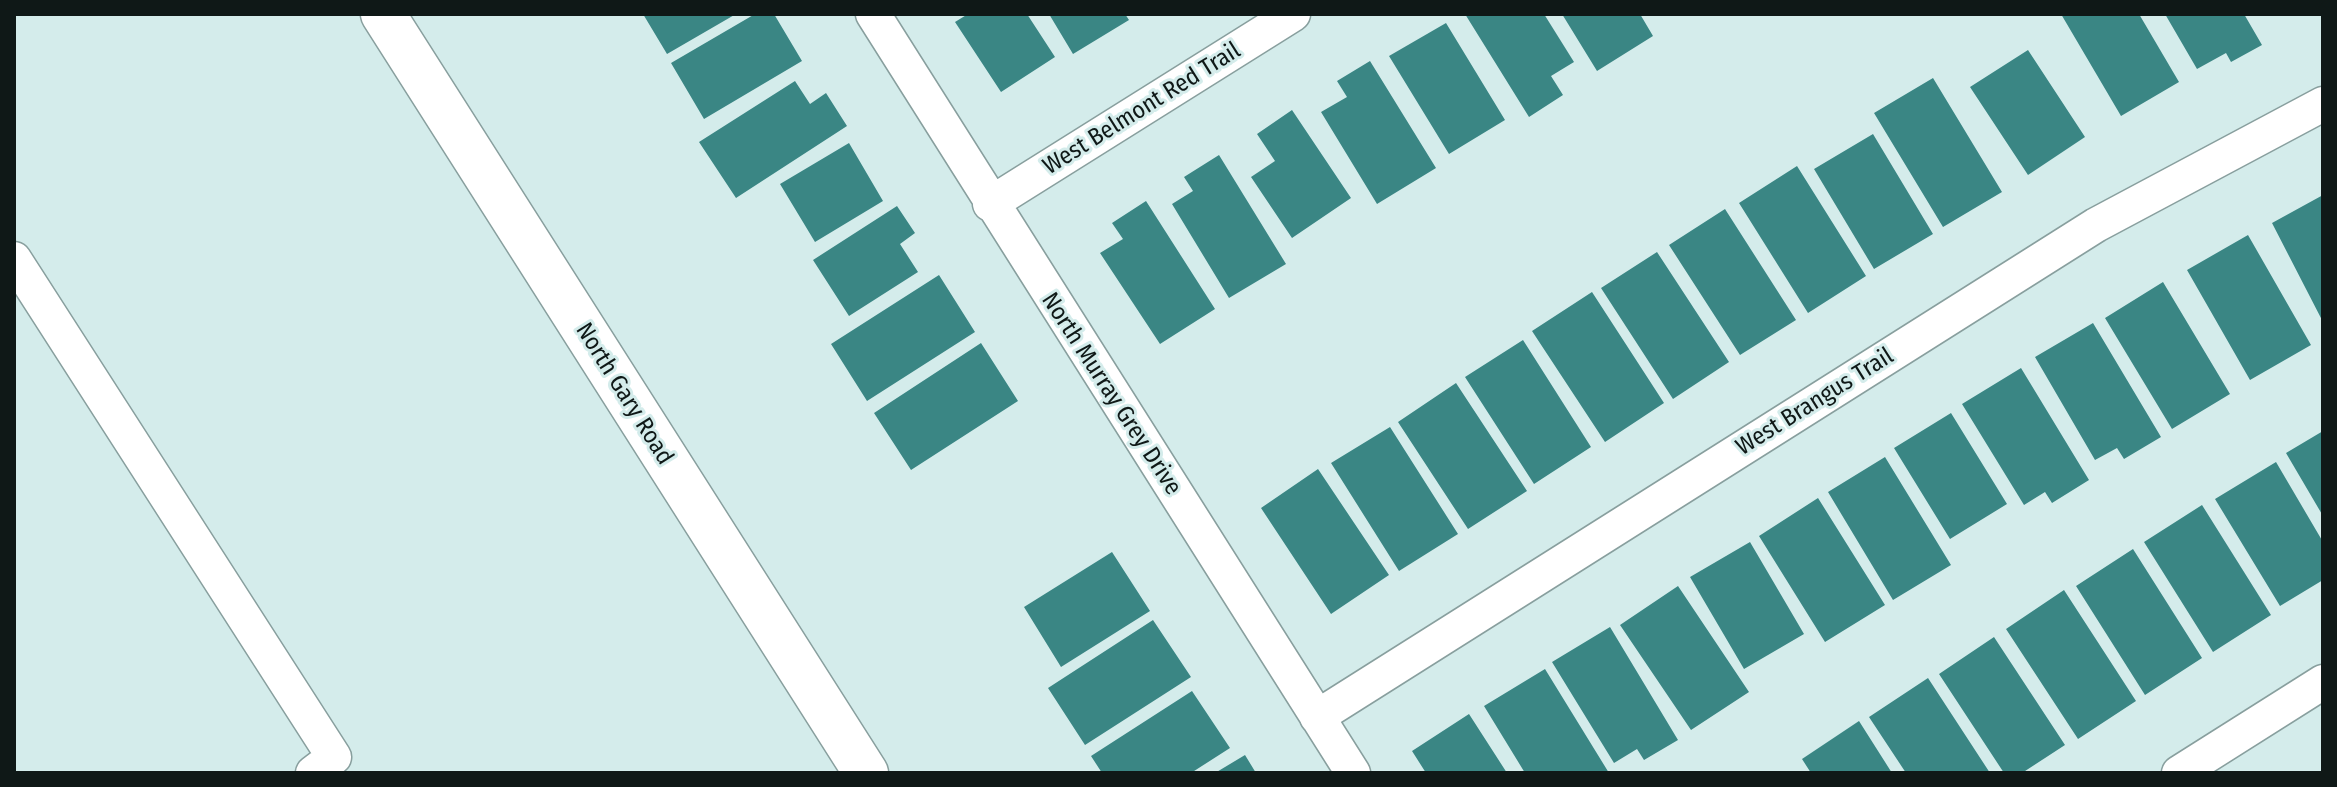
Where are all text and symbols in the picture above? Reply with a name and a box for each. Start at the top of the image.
street label: West Belmont Red Trail [1038,37,1246,181]
street label: North Murray Grey Drive [1035,287,1187,501]
street label: North Gary Road [569,318,679,470]
street label: West Brangus Trail [1731,342,1899,462]

